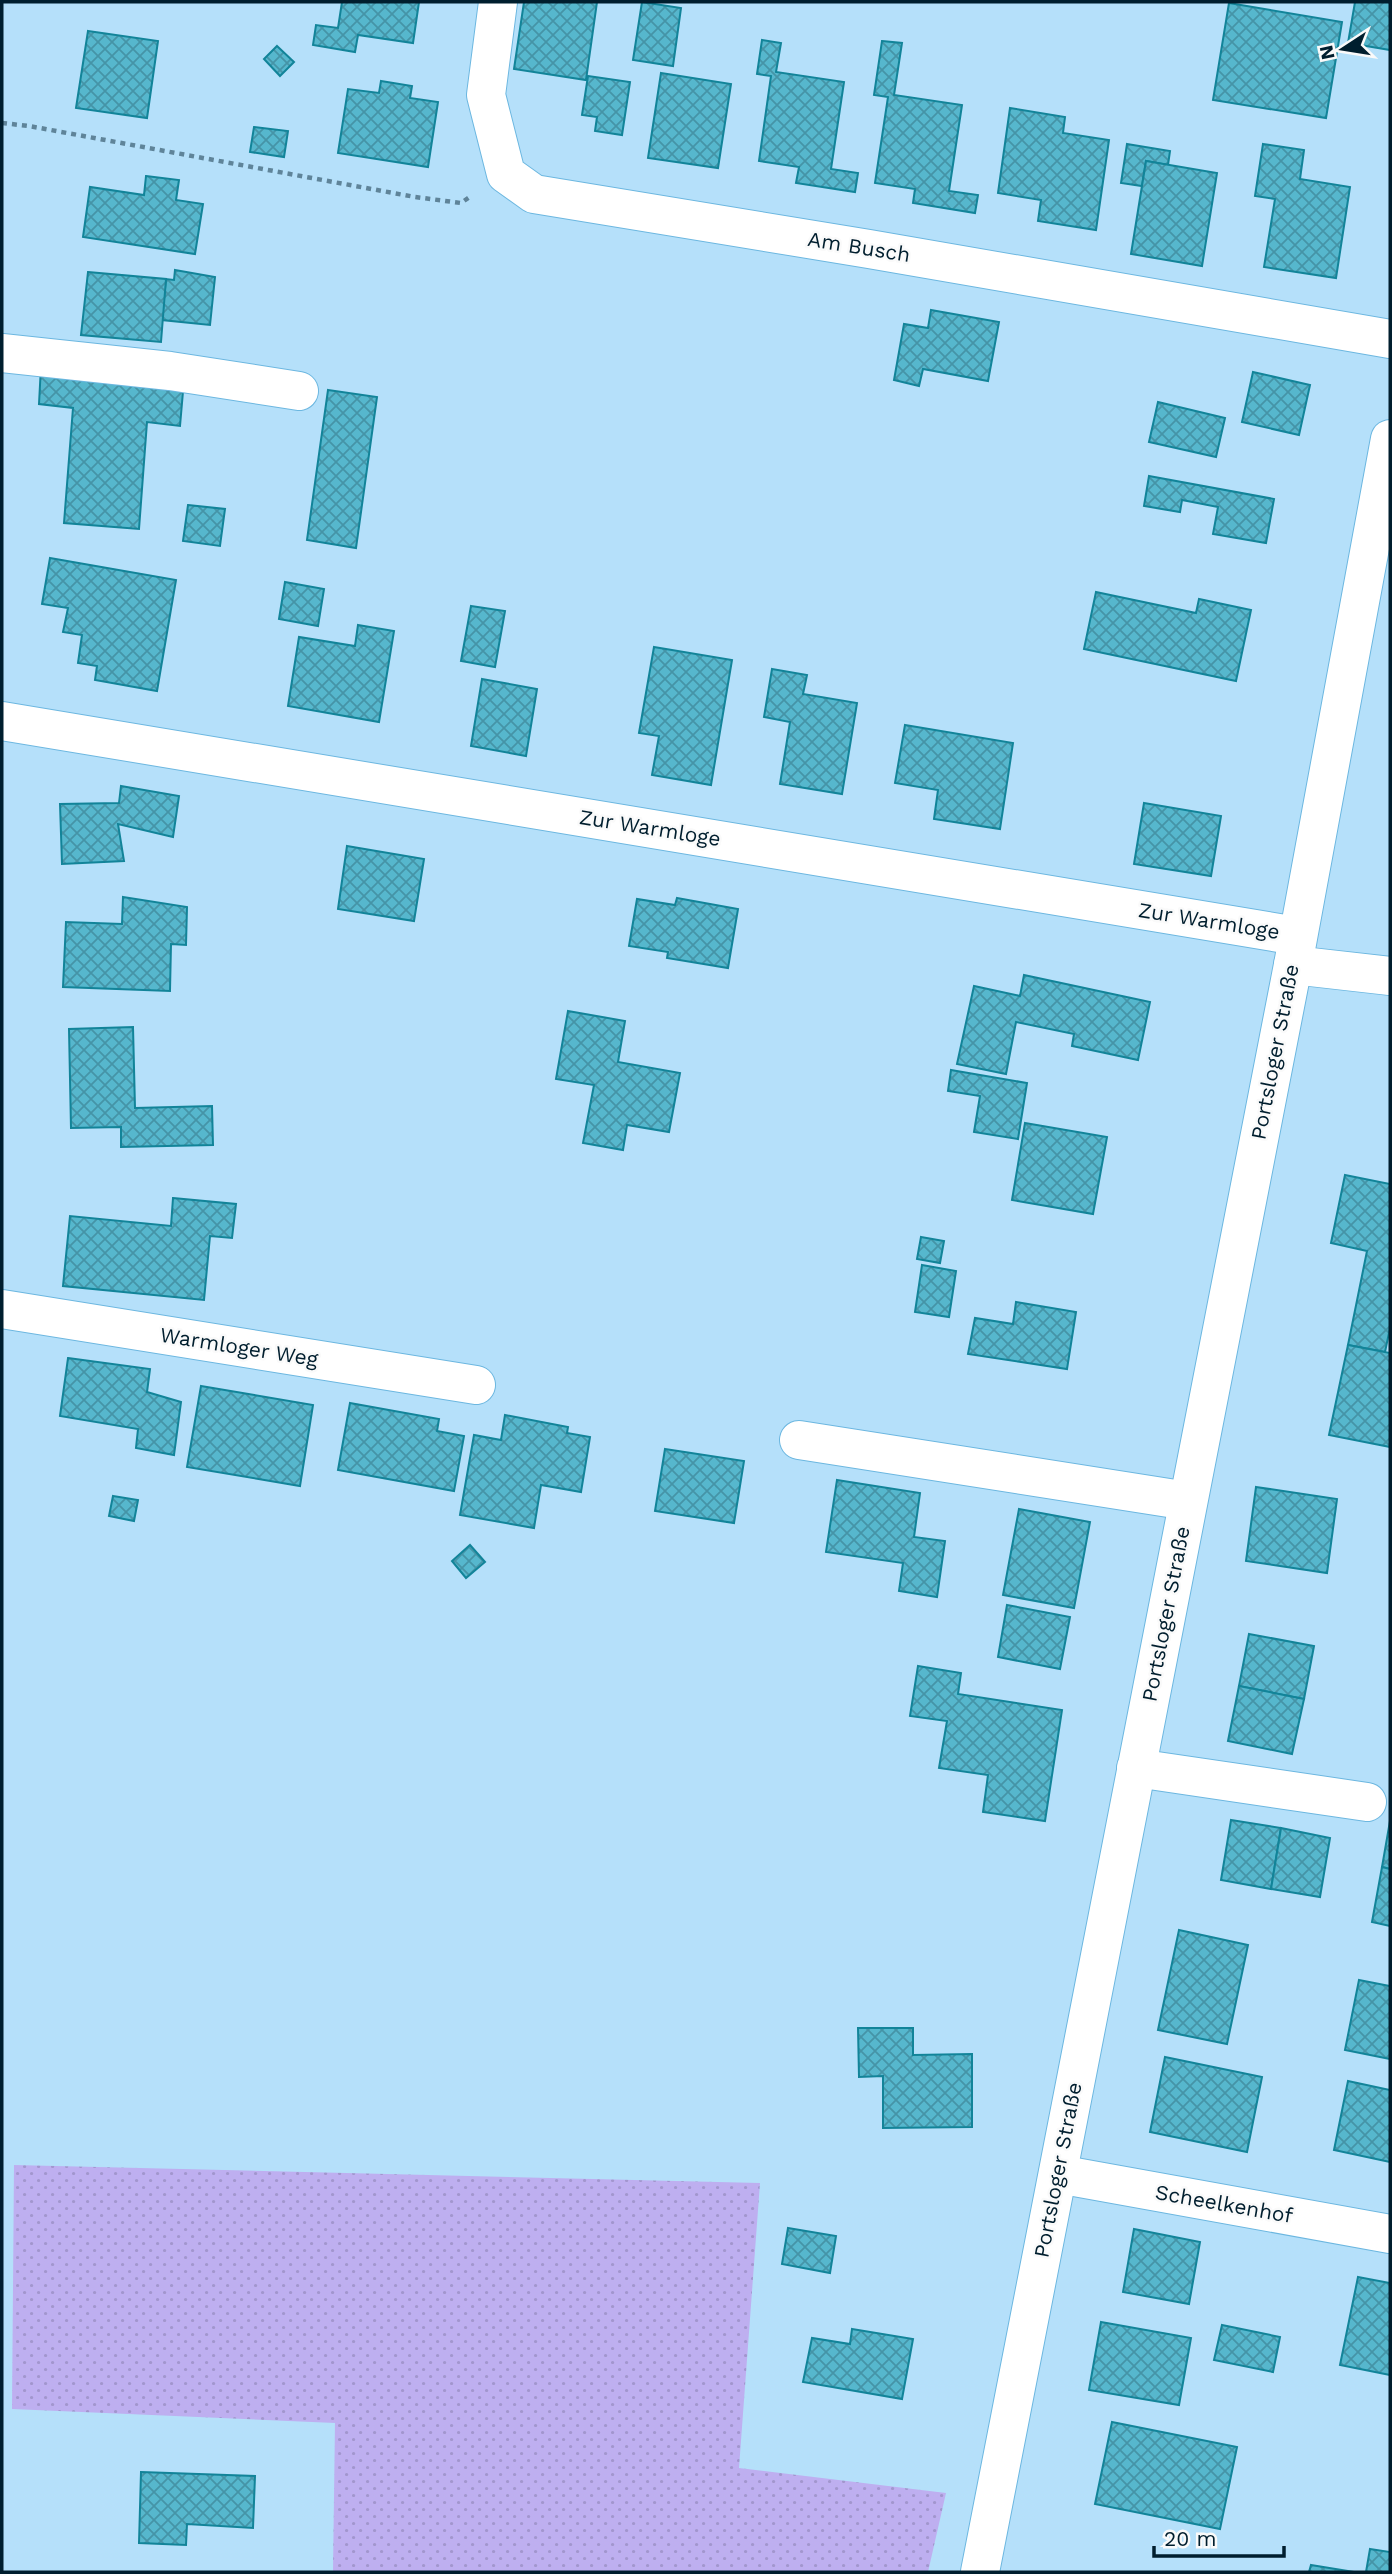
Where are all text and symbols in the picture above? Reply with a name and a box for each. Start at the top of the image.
north arrow [1308,14,1378,84]
text: N [1314,43,1340,62]
street label: Am Busch [806,226,912,267]
street label: Zur Warmloge [578,804,722,851]
street label: Zur Warmloge [1137,897,1281,944]
street label: Portsloger Straße [1245,962,1304,1142]
street label: Warmloger Weg [158,1322,321,1371]
street label: Portsloger Straße [1136,1524,1195,1704]
street label: Portsloger Straße [1028,2080,1087,2260]
street label: Scheelkenhof [1153,2179,1295,2228]
scale bar [1154,2514,1284,2558]
text: 20 m [1164,2526,1216,2551]

